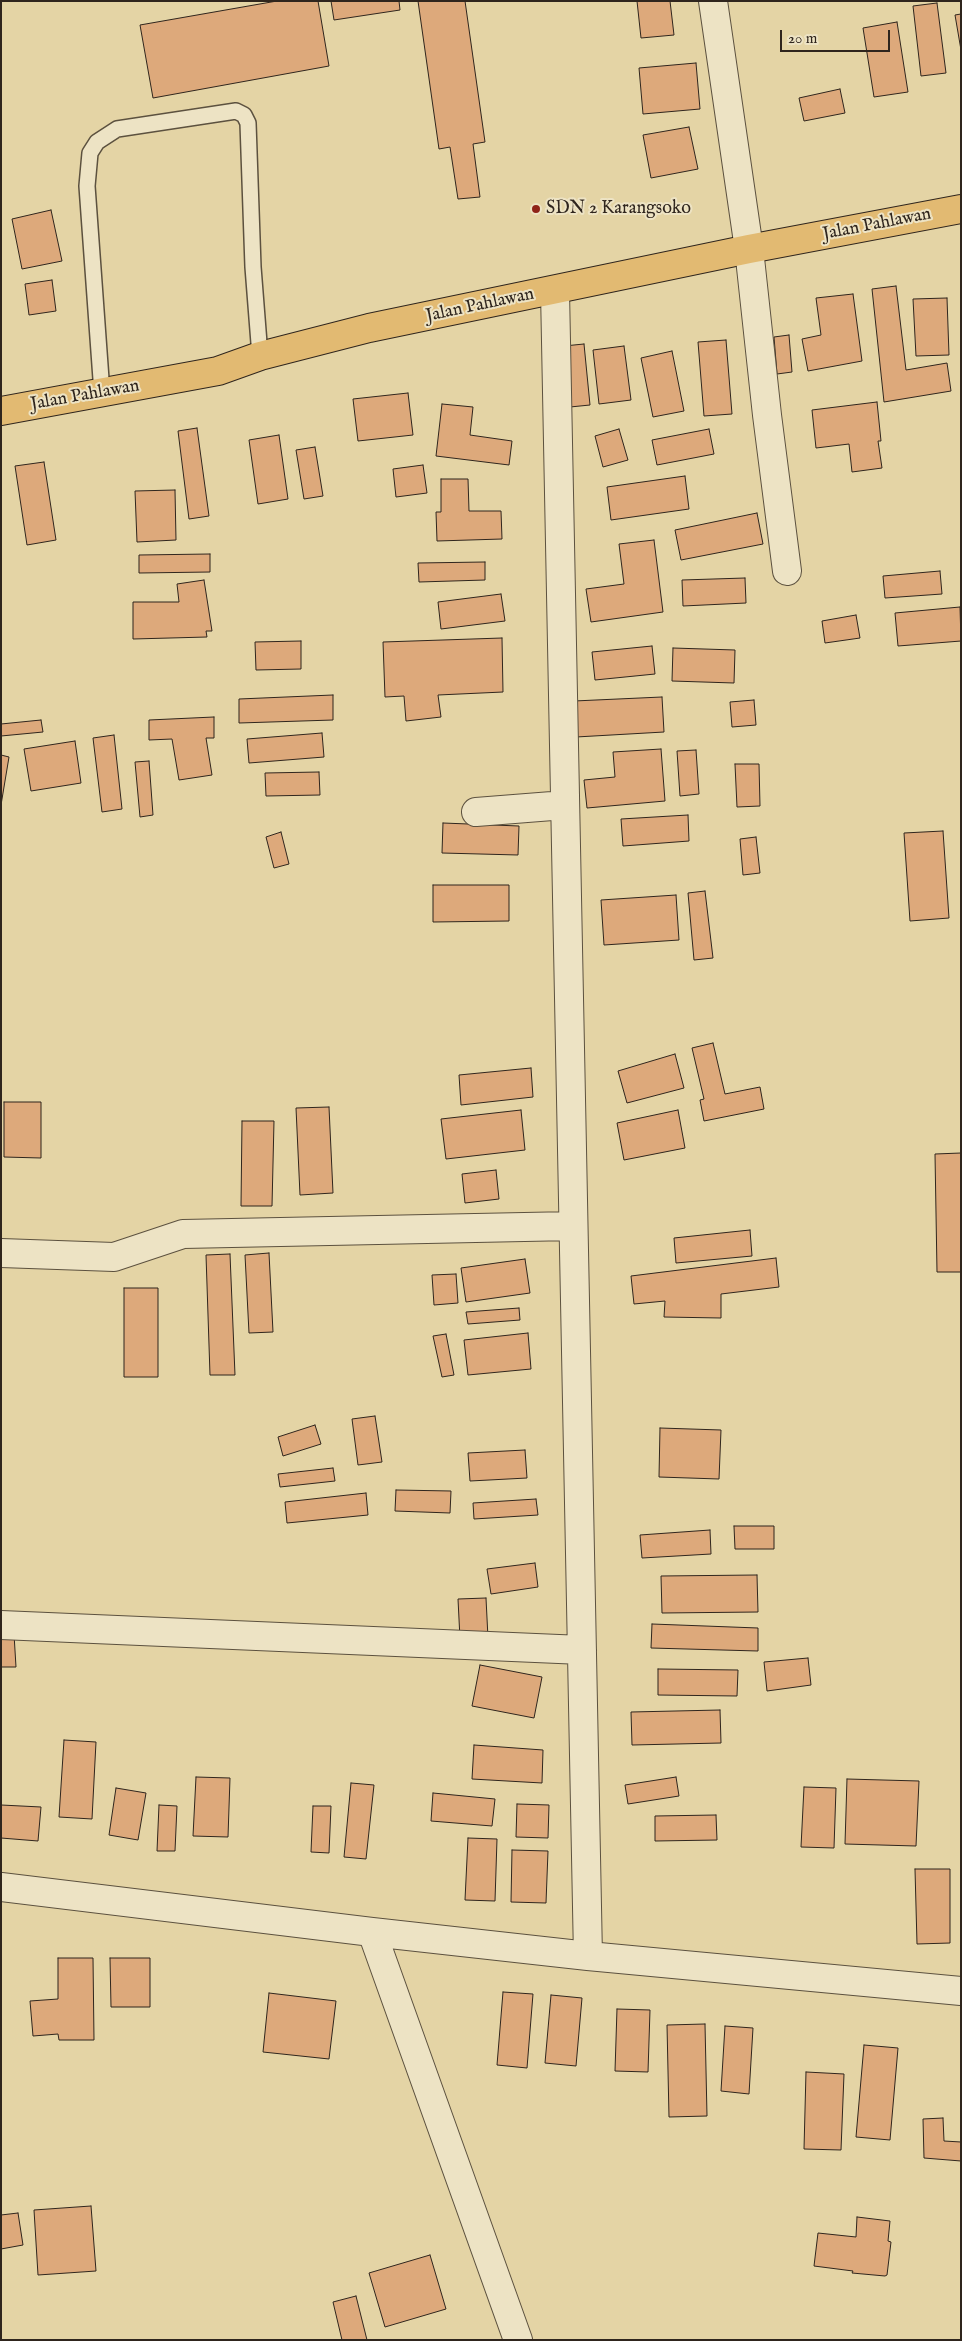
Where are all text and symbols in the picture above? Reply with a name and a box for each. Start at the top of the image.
scale bar [782,20,892,52]
text: 20 m [788,29,817,48]
place label: SDN 2 Karangsoko [546,198,691,220]
marker: SDN 2 Karangsoko [530,203,542,215]
street label: Jalan Pahlawan [821,204,933,246]
street label: Jalan Pahlawan [424,284,536,328]
street label: Jalan Pahlawan [29,376,141,416]

